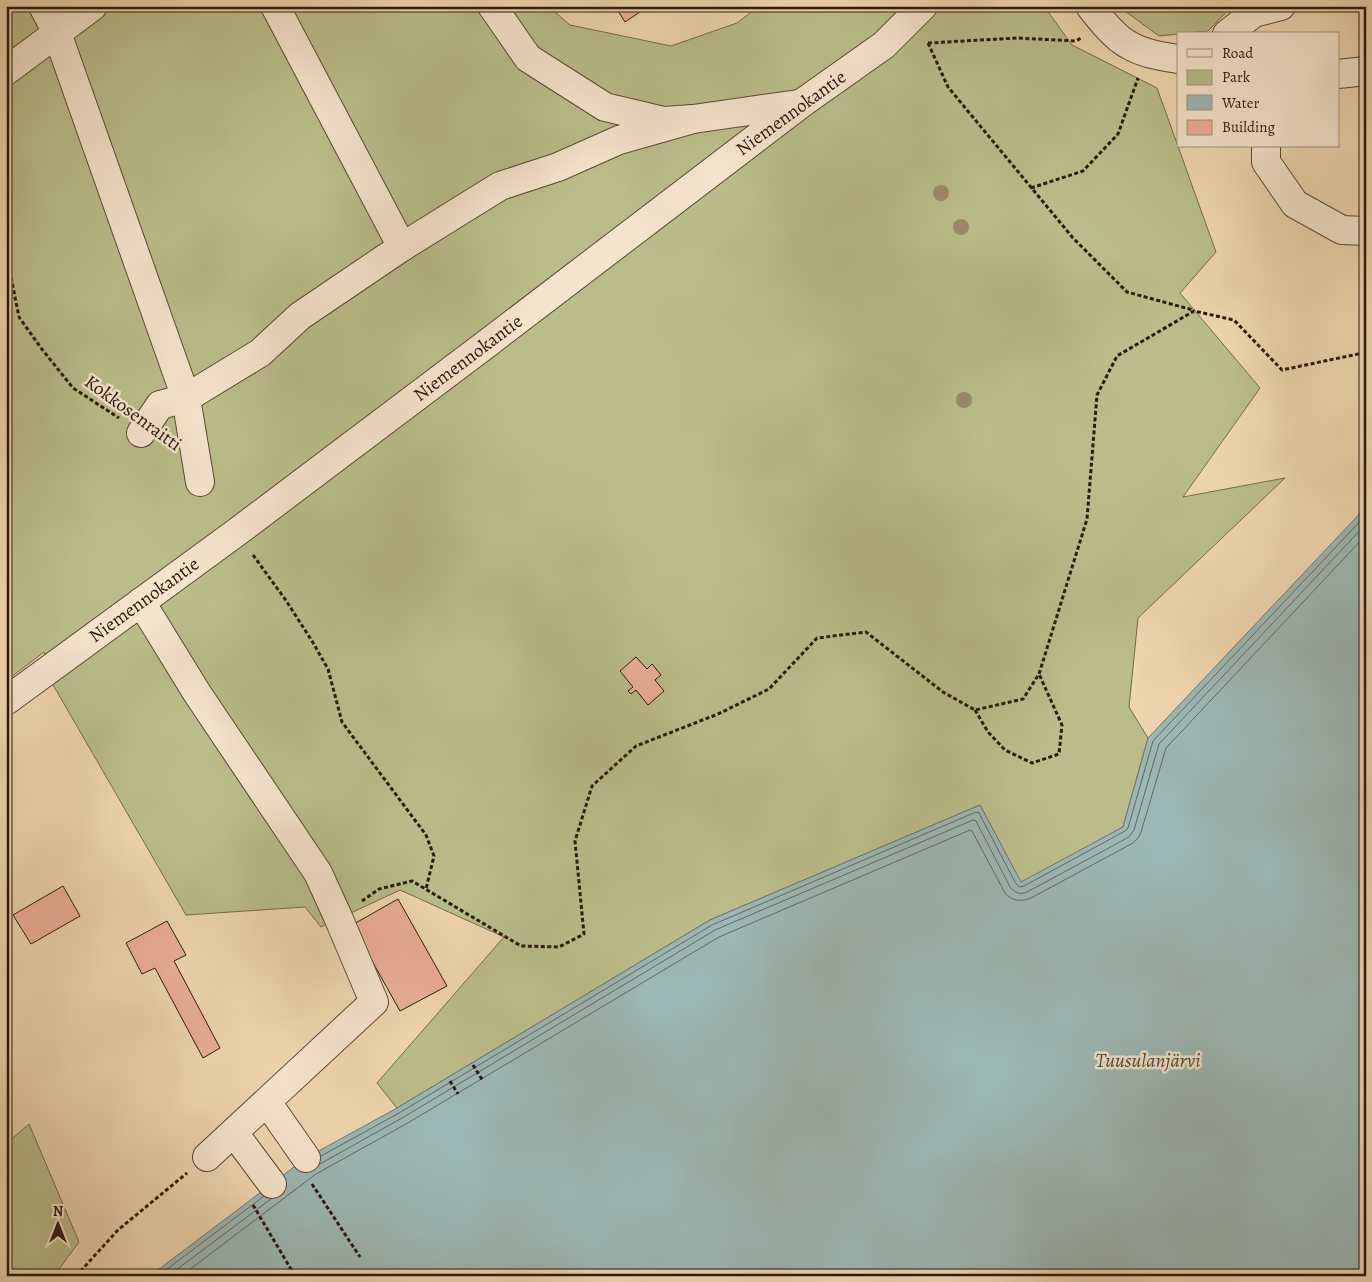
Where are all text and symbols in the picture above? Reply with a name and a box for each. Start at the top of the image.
legend [1177,32,1340,148]
text: Road [1222,43,1254,63]
street label: Niemennokantie [731,64,851,162]
text: Park [1222,67,1251,87]
text: Water [1221,93,1259,113]
text: Building [1222,117,1275,137]
street label: Niemennokantie [408,308,528,408]
street label: Kokkosenraitti [79,369,187,457]
street label: Niemennokantie [84,551,204,649]
water label: Tuusulanjärvi [1095,1047,1201,1074]
north arrow [32,1200,82,1250]
text: N [53,1202,63,1221]

